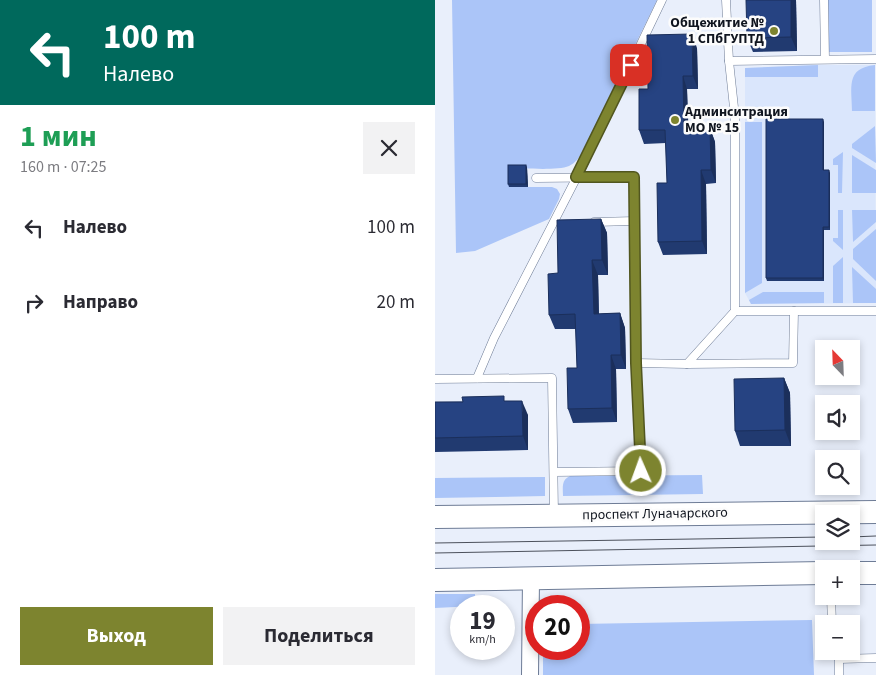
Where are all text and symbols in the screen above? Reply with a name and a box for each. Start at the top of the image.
text: 100 m [103,12,195,62]
place label: Общежитие № 1 СПбГУПТД [670,13,765,49]
icon: left [20,20,85,85]
marker: Общежитие № 1 СПбГУПТД [768,25,780,37]
pin [610,44,652,86]
icon: arrive [617,51,645,79]
text: Налево [103,58,174,90]
place label: Админситрация МО № 15 [684,102,788,138]
marker: Админситрация МО № 15 [669,114,681,126]
text: 1 мин [20,115,97,158]
button: close [363,122,415,174]
text: 160 m · 07:25 [20,156,107,178]
icon: left [20,214,48,242]
text: Налево [63,214,127,241]
text: 100 m [367,214,415,241]
icon: right [20,289,48,317]
text: Направо [63,289,138,316]
text: 20 m [377,289,415,316]
north arrow [815,340,860,385]
map controls [815,340,860,660]
button: sound [815,395,860,440]
position arrow [614,444,666,496]
button: search [815,450,860,495]
street label: проспект Луначарского [582,503,728,525]
button: layers [815,505,860,550]
button: + [815,560,860,605]
speed limit sign: 20 [525,595,590,660]
text: 19 [469,603,496,639]
button: Выход [20,607,213,665]
button: Поделиться [223,607,415,665]
button: − [815,615,860,660]
text: km/h [469,631,496,648]

